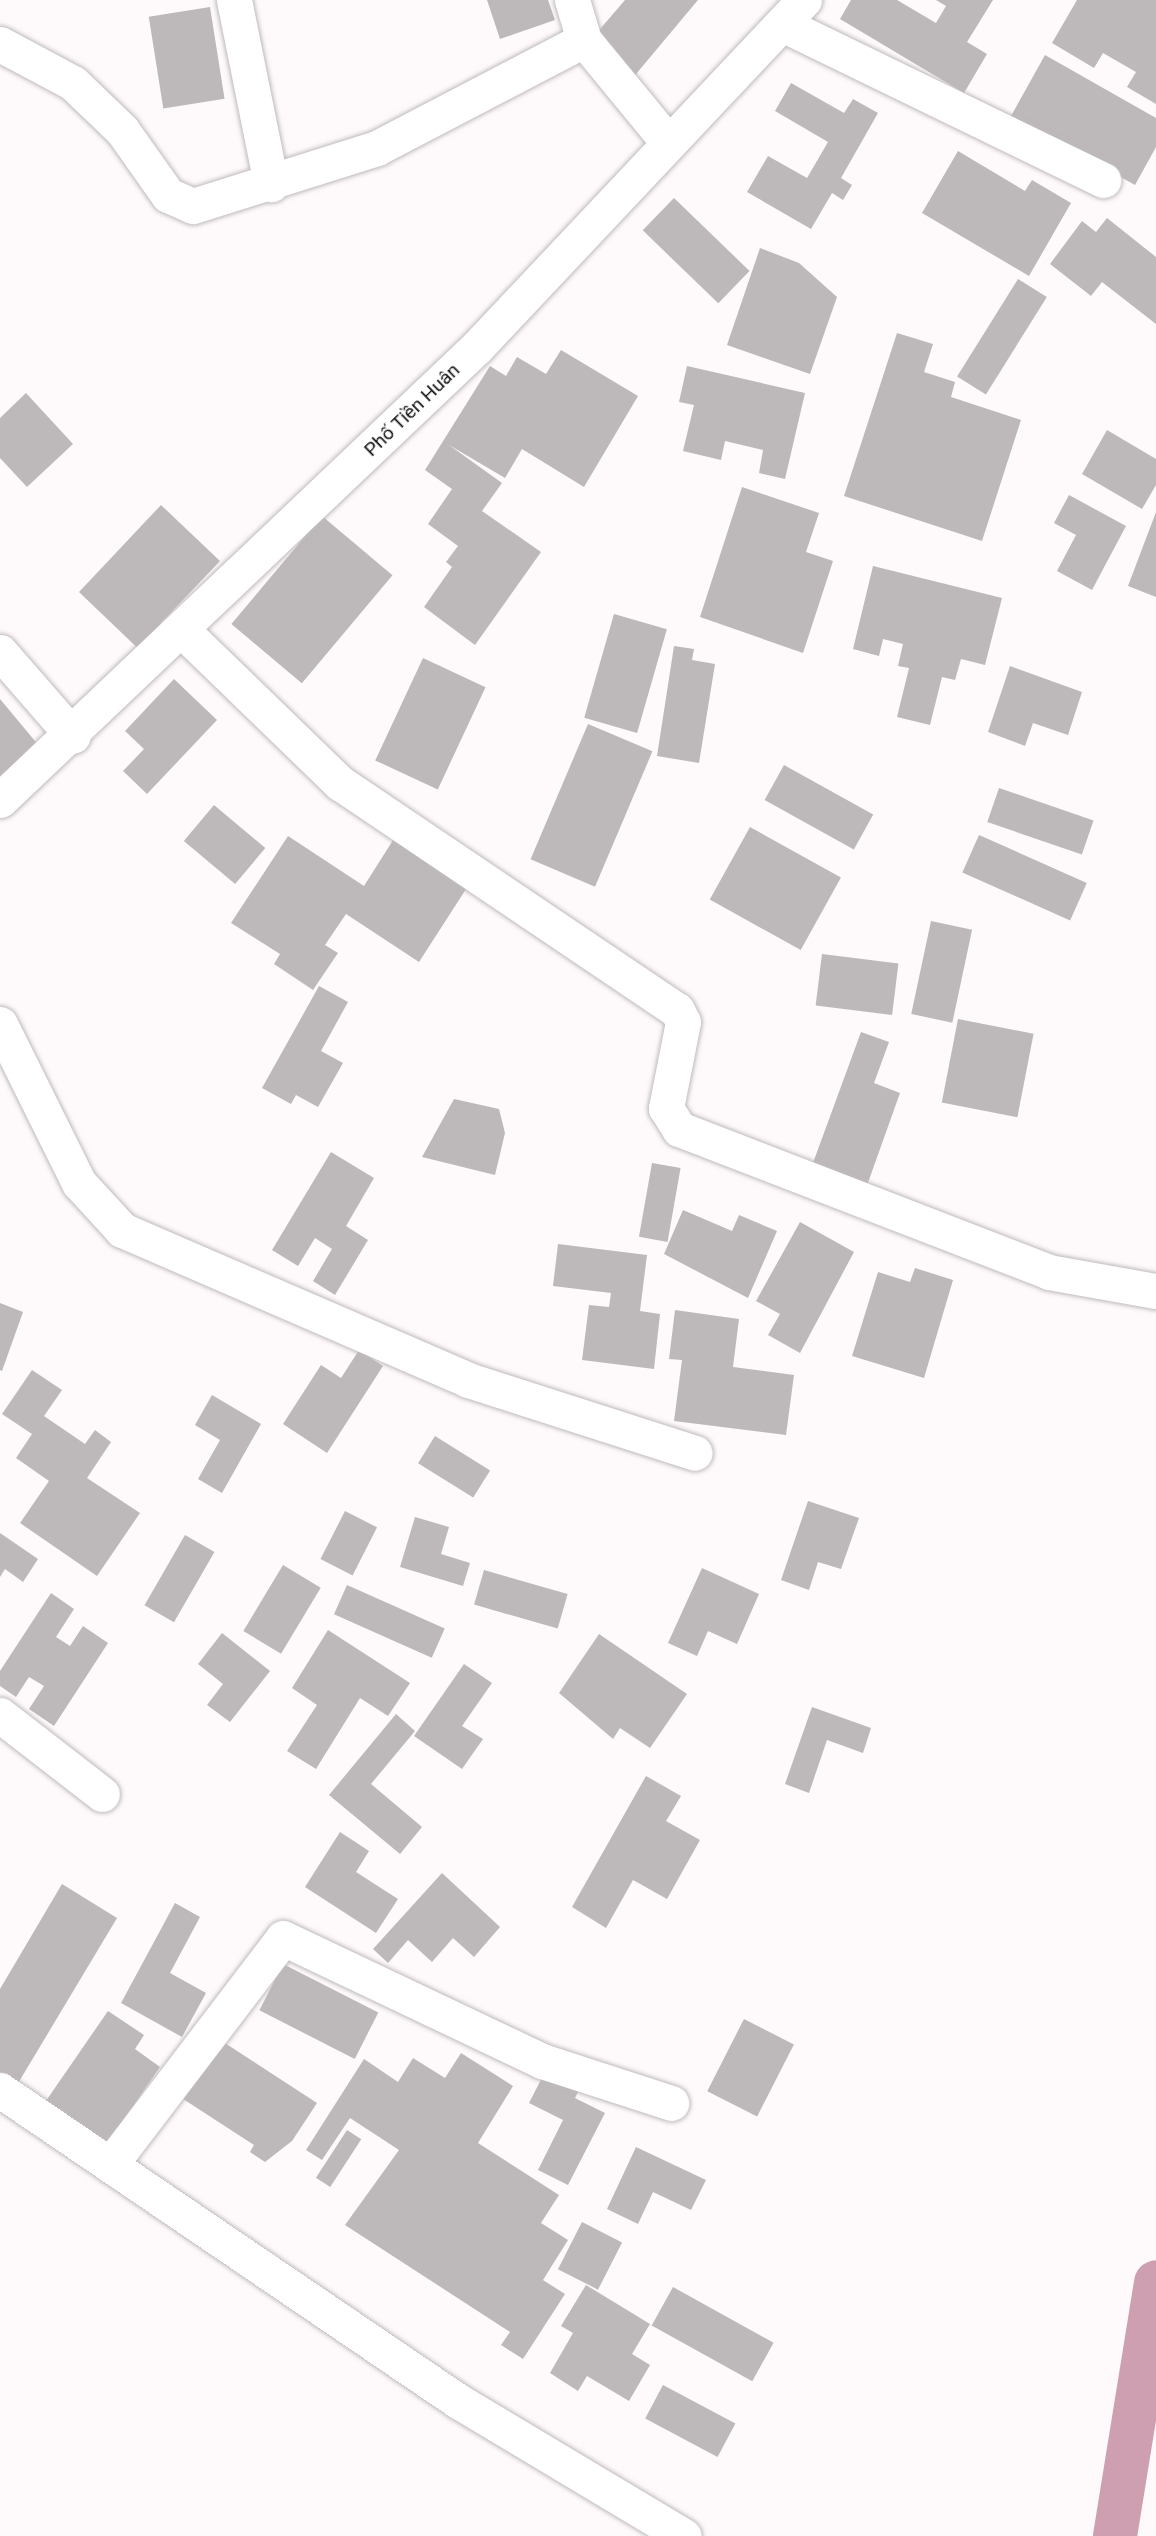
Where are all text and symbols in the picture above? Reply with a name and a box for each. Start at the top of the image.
street label: Phố Tiền Huân [359,359,465,461]

